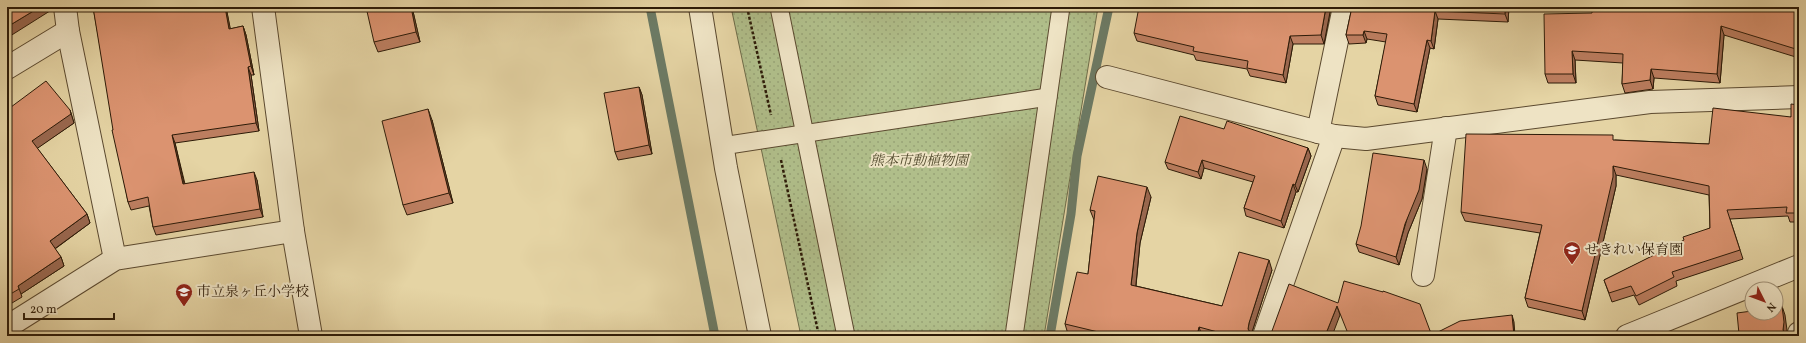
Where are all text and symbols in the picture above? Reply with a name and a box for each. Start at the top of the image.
park label: 熊本市動植物園 [870,152,970,171]
school or university icon: せきれい保育園 [1562,240,1582,265]
place label: せきれい保育園 [1585,241,1683,260]
north arrow [1744,281,1784,321]
school or university icon: 市立泉ヶ丘小学校 [174,282,194,307]
place label: 市立泉ヶ丘小学校 [197,283,309,302]
scale bar [24,295,114,321]
text: N [1762,299,1779,315]
text: 20 m [30,302,57,318]

